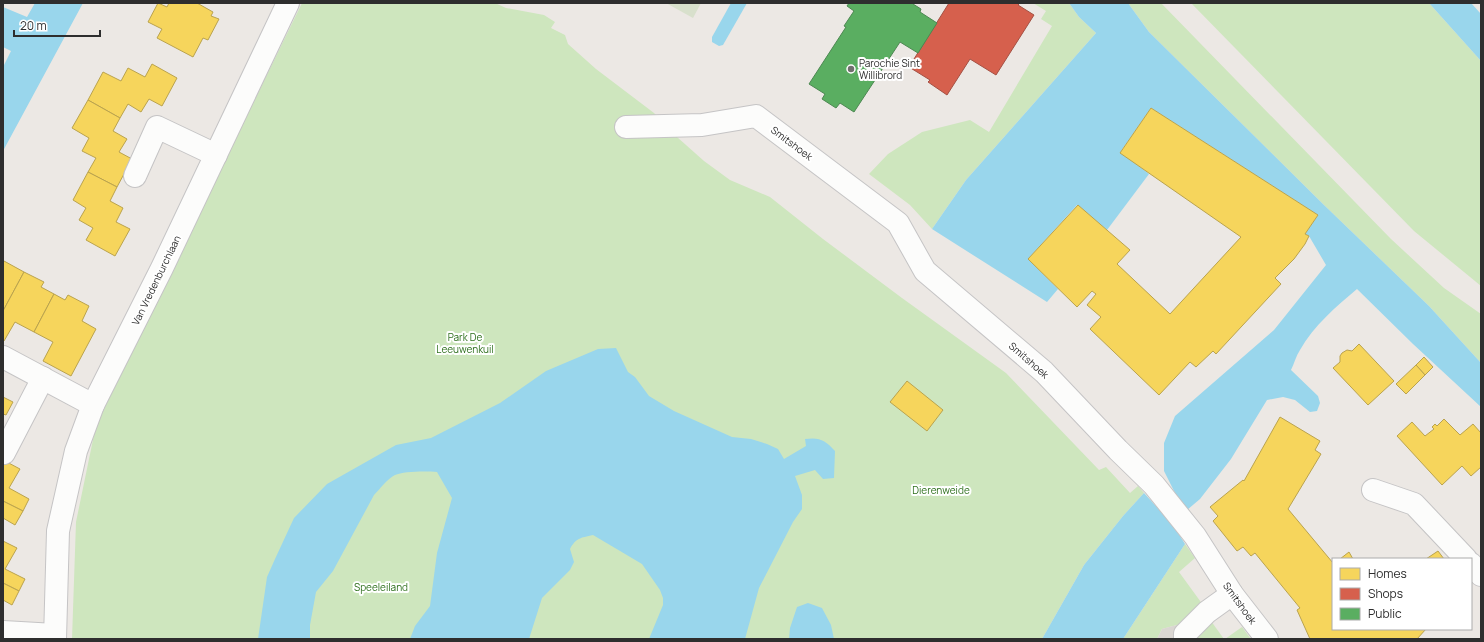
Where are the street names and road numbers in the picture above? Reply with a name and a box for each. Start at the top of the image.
street label: Smitshoek [768,123,817,164]
street label: Van Vredenburchlaan [128,233,184,327]
street label: Smitshoek [1006,339,1053,382]
street label: Smitshoek [1220,579,1261,628]

